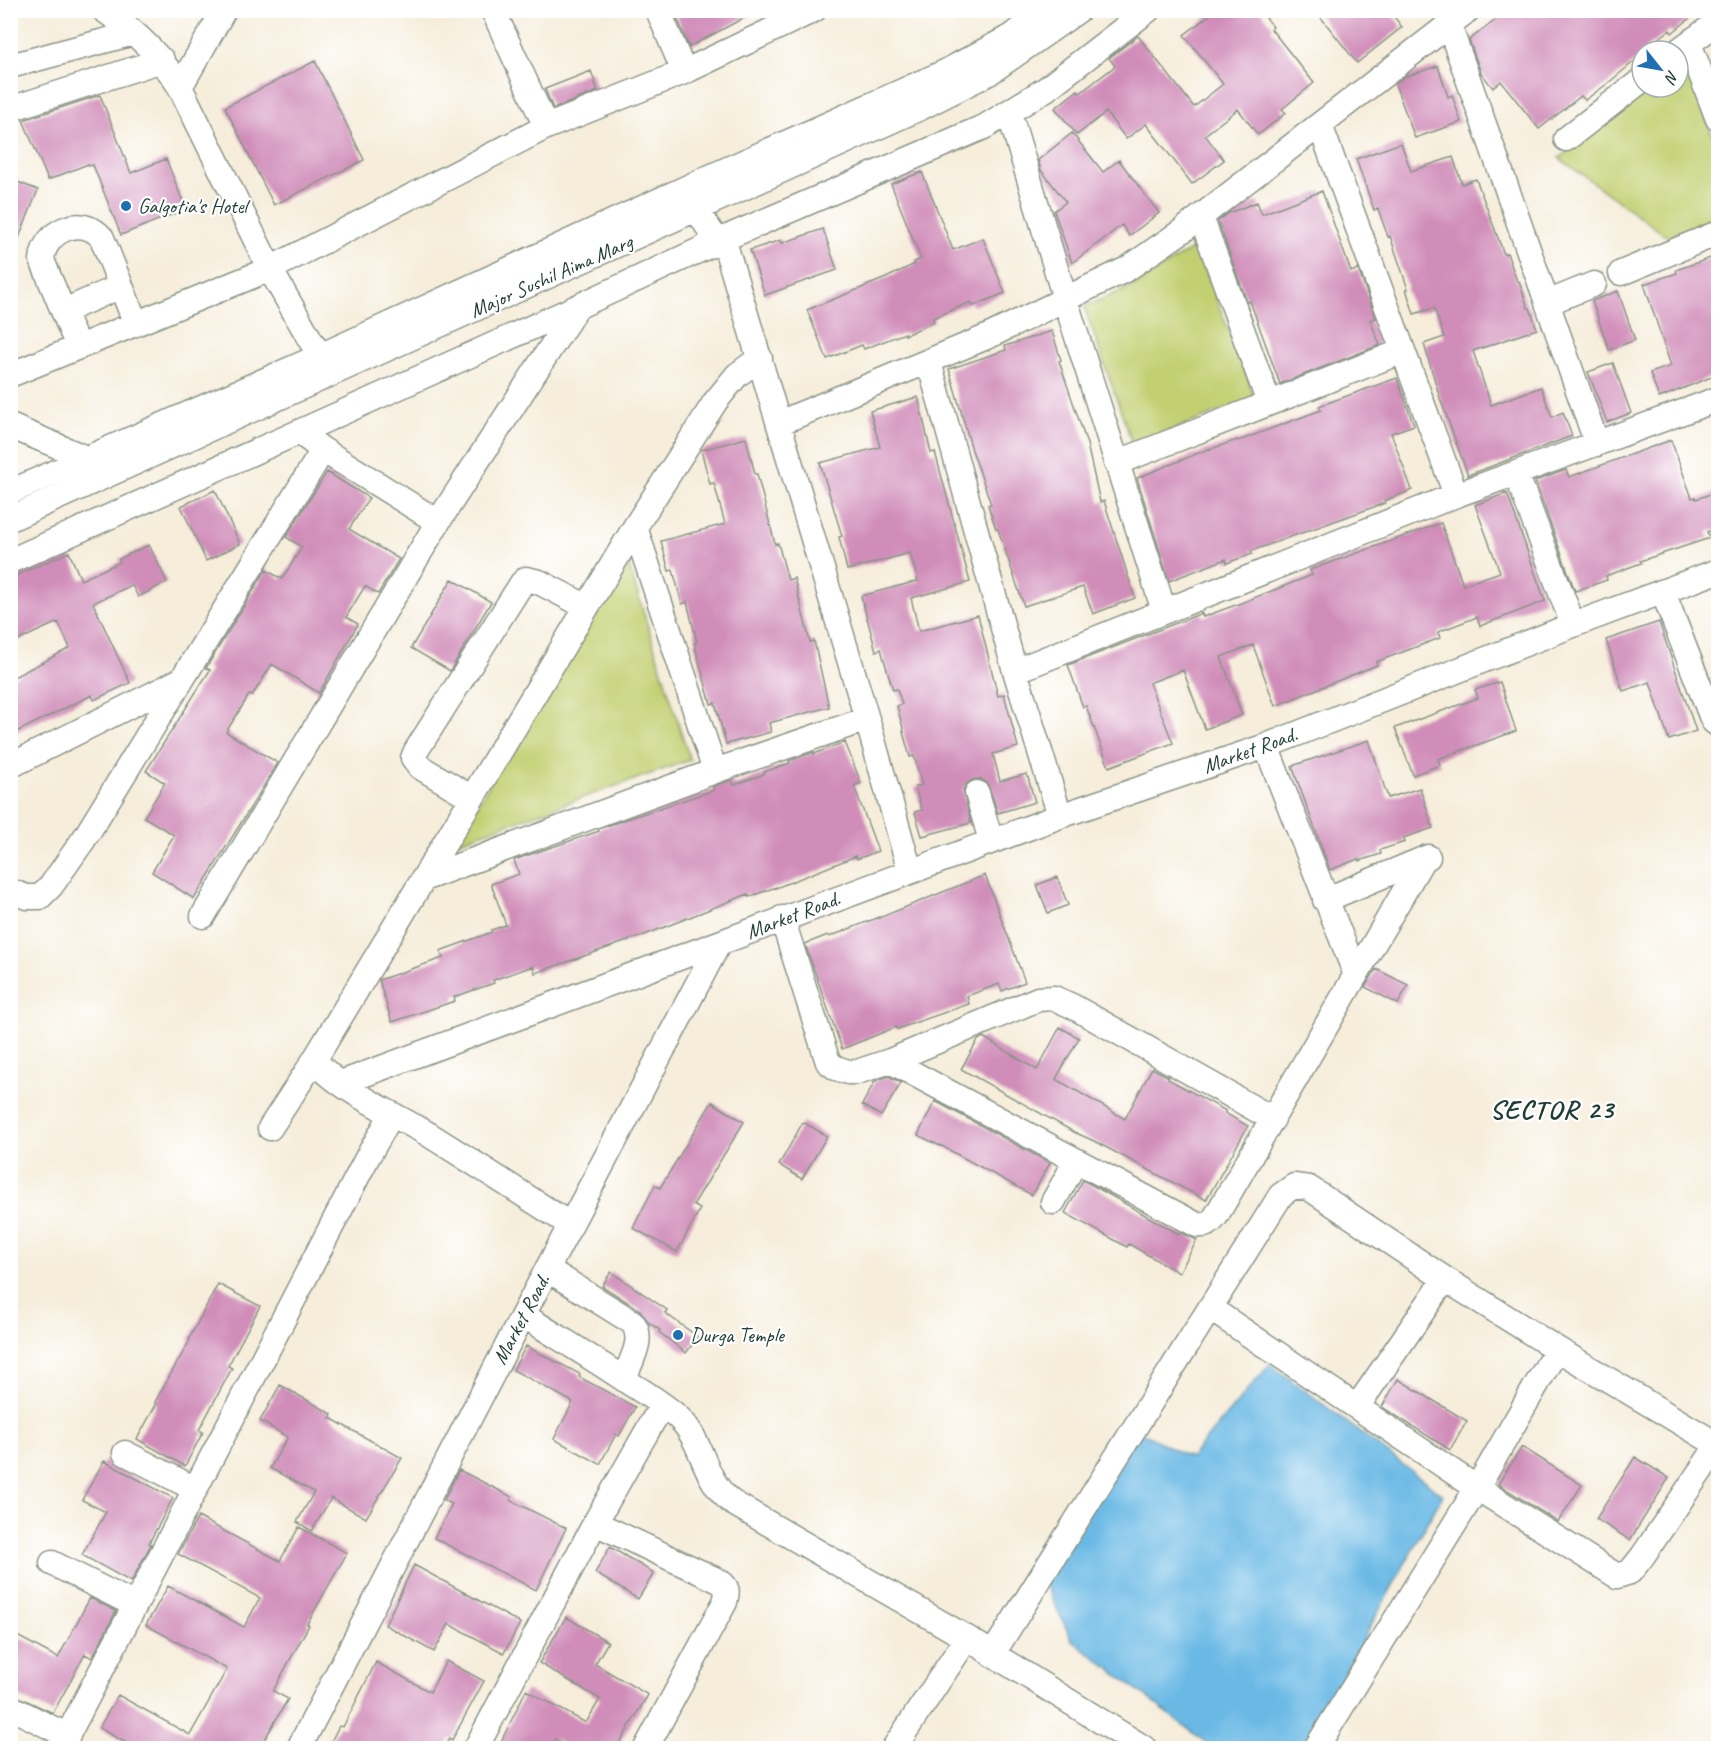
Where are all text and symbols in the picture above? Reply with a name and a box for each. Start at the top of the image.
north arrow [1630,39,1690,99]
text: N [1659,67,1683,88]
place label: Galgotia's Hotel [138,193,251,219]
marker: Galgotia's Hotel [119,199,133,213]
street label: Major Sushil Aima Marg [466,228,638,324]
street label: Market Road. [1199,721,1301,779]
street label: Market Road. [742,885,844,945]
district label: SECTOR 23 [1490,1092,1616,1126]
street label: Market Road. [486,1269,556,1369]
place label: Durga Temple [690,1322,786,1348]
marker: Durga Temple [671,1328,685,1342]

